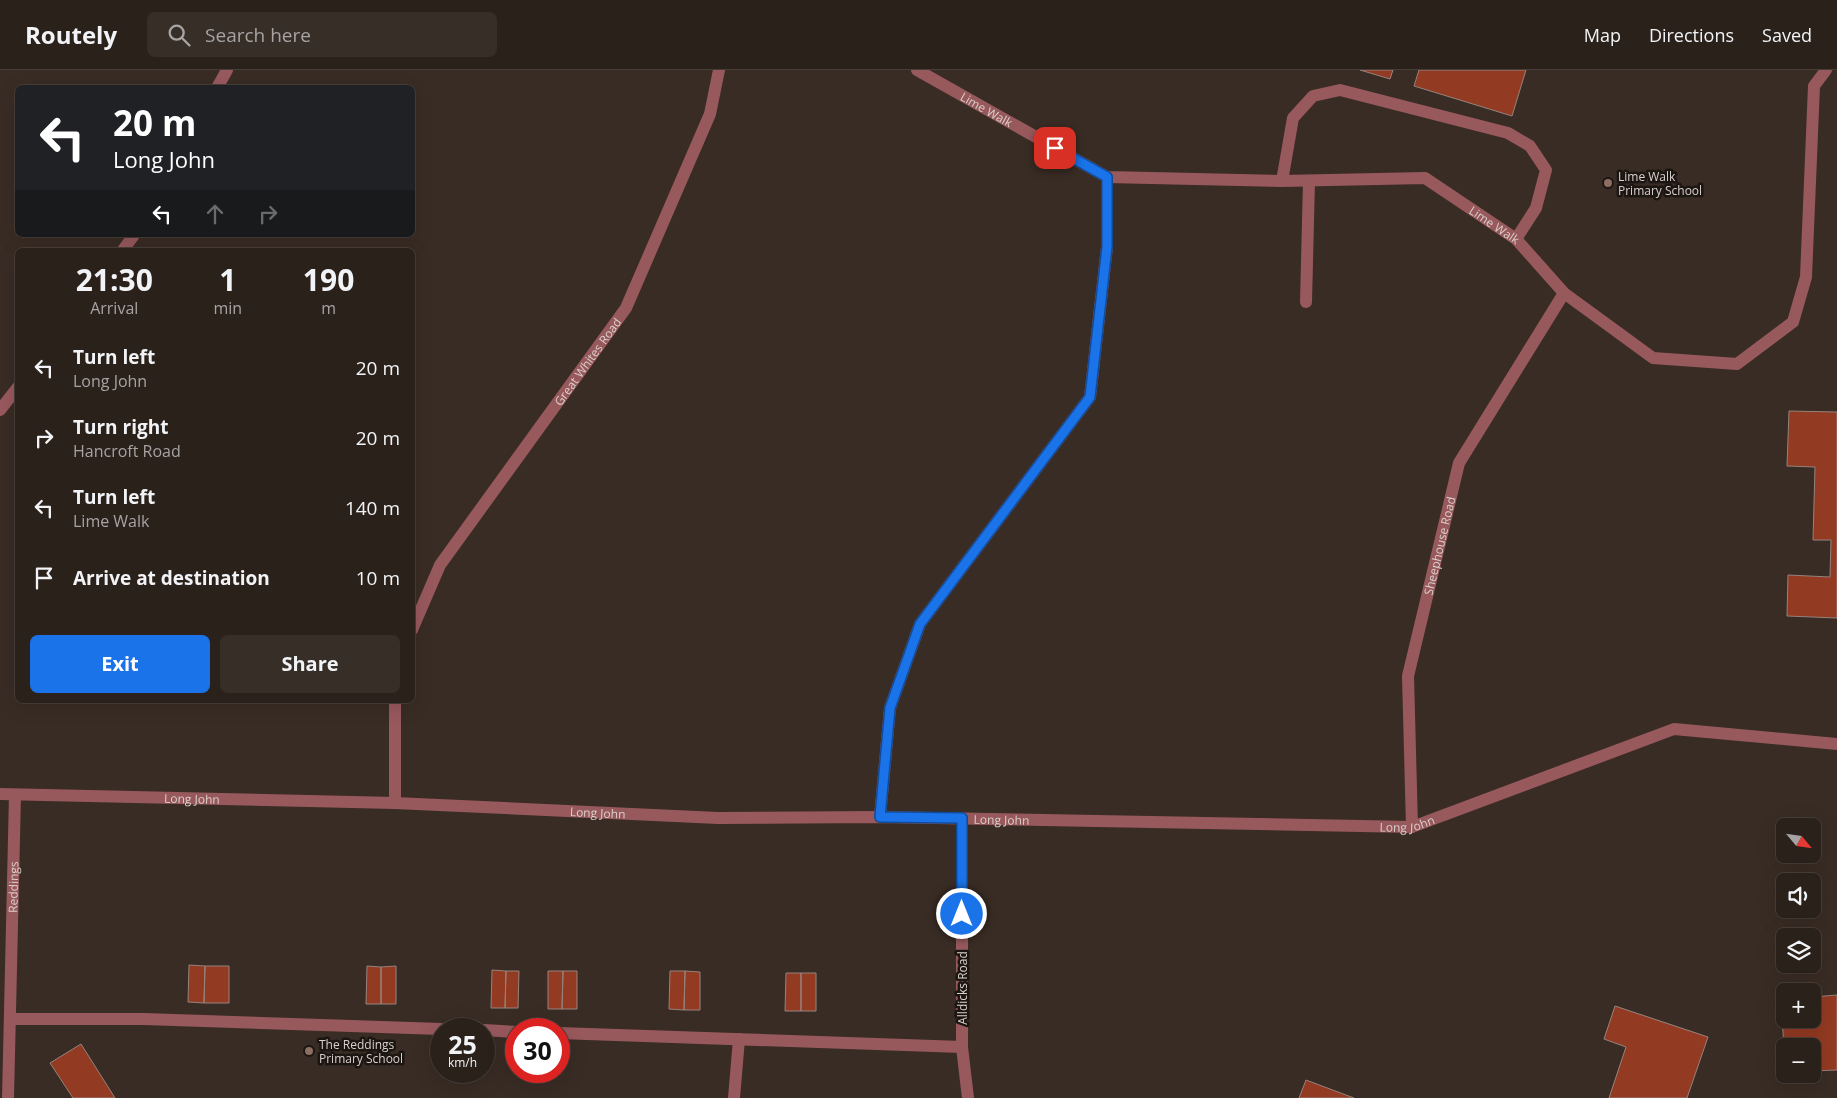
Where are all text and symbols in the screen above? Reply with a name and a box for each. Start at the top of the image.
search box [147,12,497,57]
text: Routely [25,18,117,51]
icon: search [165,21,193,49]
text: Search here [205,22,311,48]
text: Map [1584,23,1621,47]
text: Directions [1649,23,1734,47]
text: Saved [1762,23,1812,47]
street label: Lime Walk [958,88,1016,131]
text: 20 m [113,99,196,146]
icon: left [30,105,95,170]
pin [1034,127,1076,169]
icon: arrive [1041,134,1069,162]
text: Long John [113,144,215,174]
place label: Lime Walk Primary School [1618,168,1702,199]
marker: Lime Walk Primary School [1602,177,1614,189]
icon: left [148,200,176,228]
icon: ahead [201,200,229,228]
icon: right [254,200,282,228]
street label: Lime Walk [1466,202,1524,248]
text: 21:30 [76,259,153,300]
text: 1 [219,259,236,300]
text: 190 [303,259,354,300]
text: Arrival [90,297,138,319]
text: min [214,297,242,319]
text: m [321,297,336,319]
street label: Great Whites Road [550,314,625,409]
text: Turn left [73,344,155,370]
icon: left [30,354,58,382]
text: 20 m [356,355,400,381]
text: Long John [73,370,147,392]
text: Turn right [73,414,168,440]
icon: right [30,424,58,452]
text: 20 m [356,425,400,451]
text: Hancroft Road [73,440,181,462]
text: Turn left [73,484,155,510]
icon: left [30,494,58,522]
text: 140 m [345,495,400,521]
street label: Sheephouse Road [1419,495,1459,597]
text: Lime Walk [73,510,149,532]
icon: arrive [30,564,58,592]
text: Arrive at destination [73,565,270,591]
text: 10 m [356,565,400,591]
button: Exit [30,635,210,693]
button: Share [220,635,400,693]
street label: Long John [164,789,220,808]
street label: Long John [569,803,626,822]
street label: Long John [974,810,1030,828]
street label: Long John [1379,811,1437,836]
north arrow [1776,818,1821,862]
map controls [1776,818,1821,1083]
street label: Reddings [4,861,22,913]
button: sound [1776,873,1821,918]
position arrow [935,887,987,939]
button: layers [1776,928,1821,973]
street label: Alldicks Road [954,951,971,1025]
button: + [1776,983,1821,1028]
speed limit sign: 30 [505,1018,570,1083]
text: 25 [448,1027,477,1061]
place label: The Reddings Primary School [319,1036,403,1067]
button: − [1776,1038,1821,1083]
marker: The Reddings Primary School [303,1045,315,1057]
text: km/h [448,1054,477,1071]

